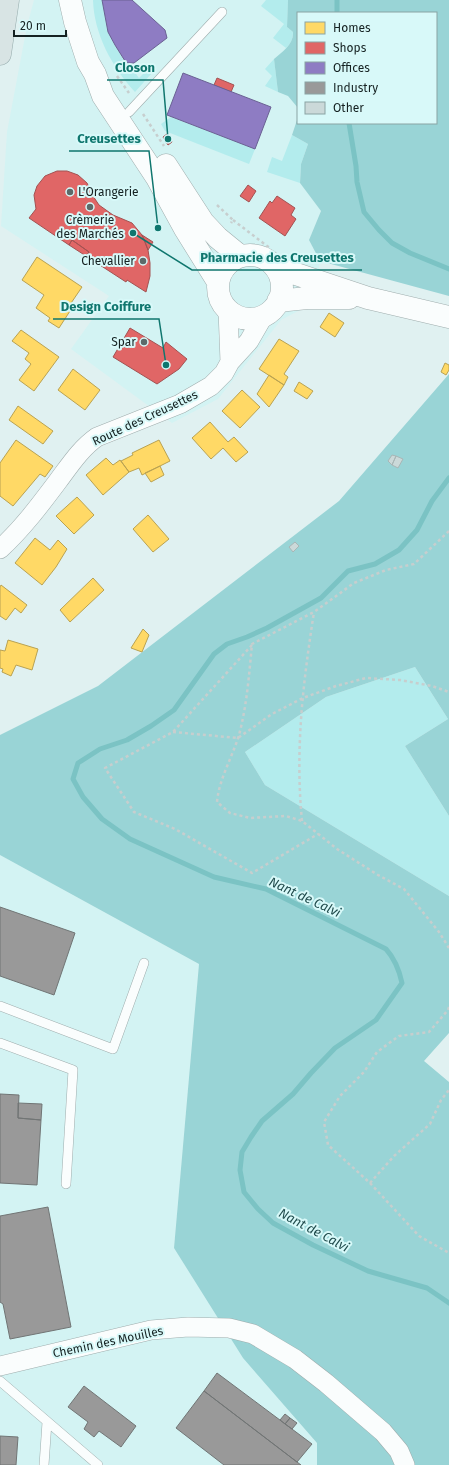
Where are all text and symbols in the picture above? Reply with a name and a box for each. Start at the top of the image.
scale bar [14,12,66,38]
legend [297,12,437,124]
text: 20 m [20,19,46,33]
text: Homes [333,21,371,35]
text: Shops [333,41,367,55]
callout: Closon [107,55,163,80]
text: Closon [115,60,155,75]
text: Offices [333,61,370,75]
text: Industry [333,81,378,95]
text: Other [333,101,364,115]
callout: Creusettes [69,126,149,151]
text: Creusettes [77,131,141,146]
place label: L'Orangerie [78,185,139,199]
marker: L'Orangerie [65,187,75,197]
marker: Crèmerie des Marchés [85,202,95,212]
place label: Crèmerie des Marchés [56,213,124,241]
callout: Pharmacie des Creusettes [192,245,362,270]
text: Pharmacie des Creusettes [200,250,354,265]
place label: Chevallier [81,254,135,268]
marker: Chevallier [138,256,148,266]
callout: Design Coiffure [53,294,159,319]
text: Design Coiffure [61,299,151,314]
place label: Spar [111,335,136,349]
marker: Spar [139,337,149,347]
street label: Route des Creusettes [90,387,200,449]
water label: Nant de Calvi [267,874,344,920]
water label: Nant de Calvi [276,1205,352,1255]
street label: Chemin des Mouilles [52,1323,165,1361]

